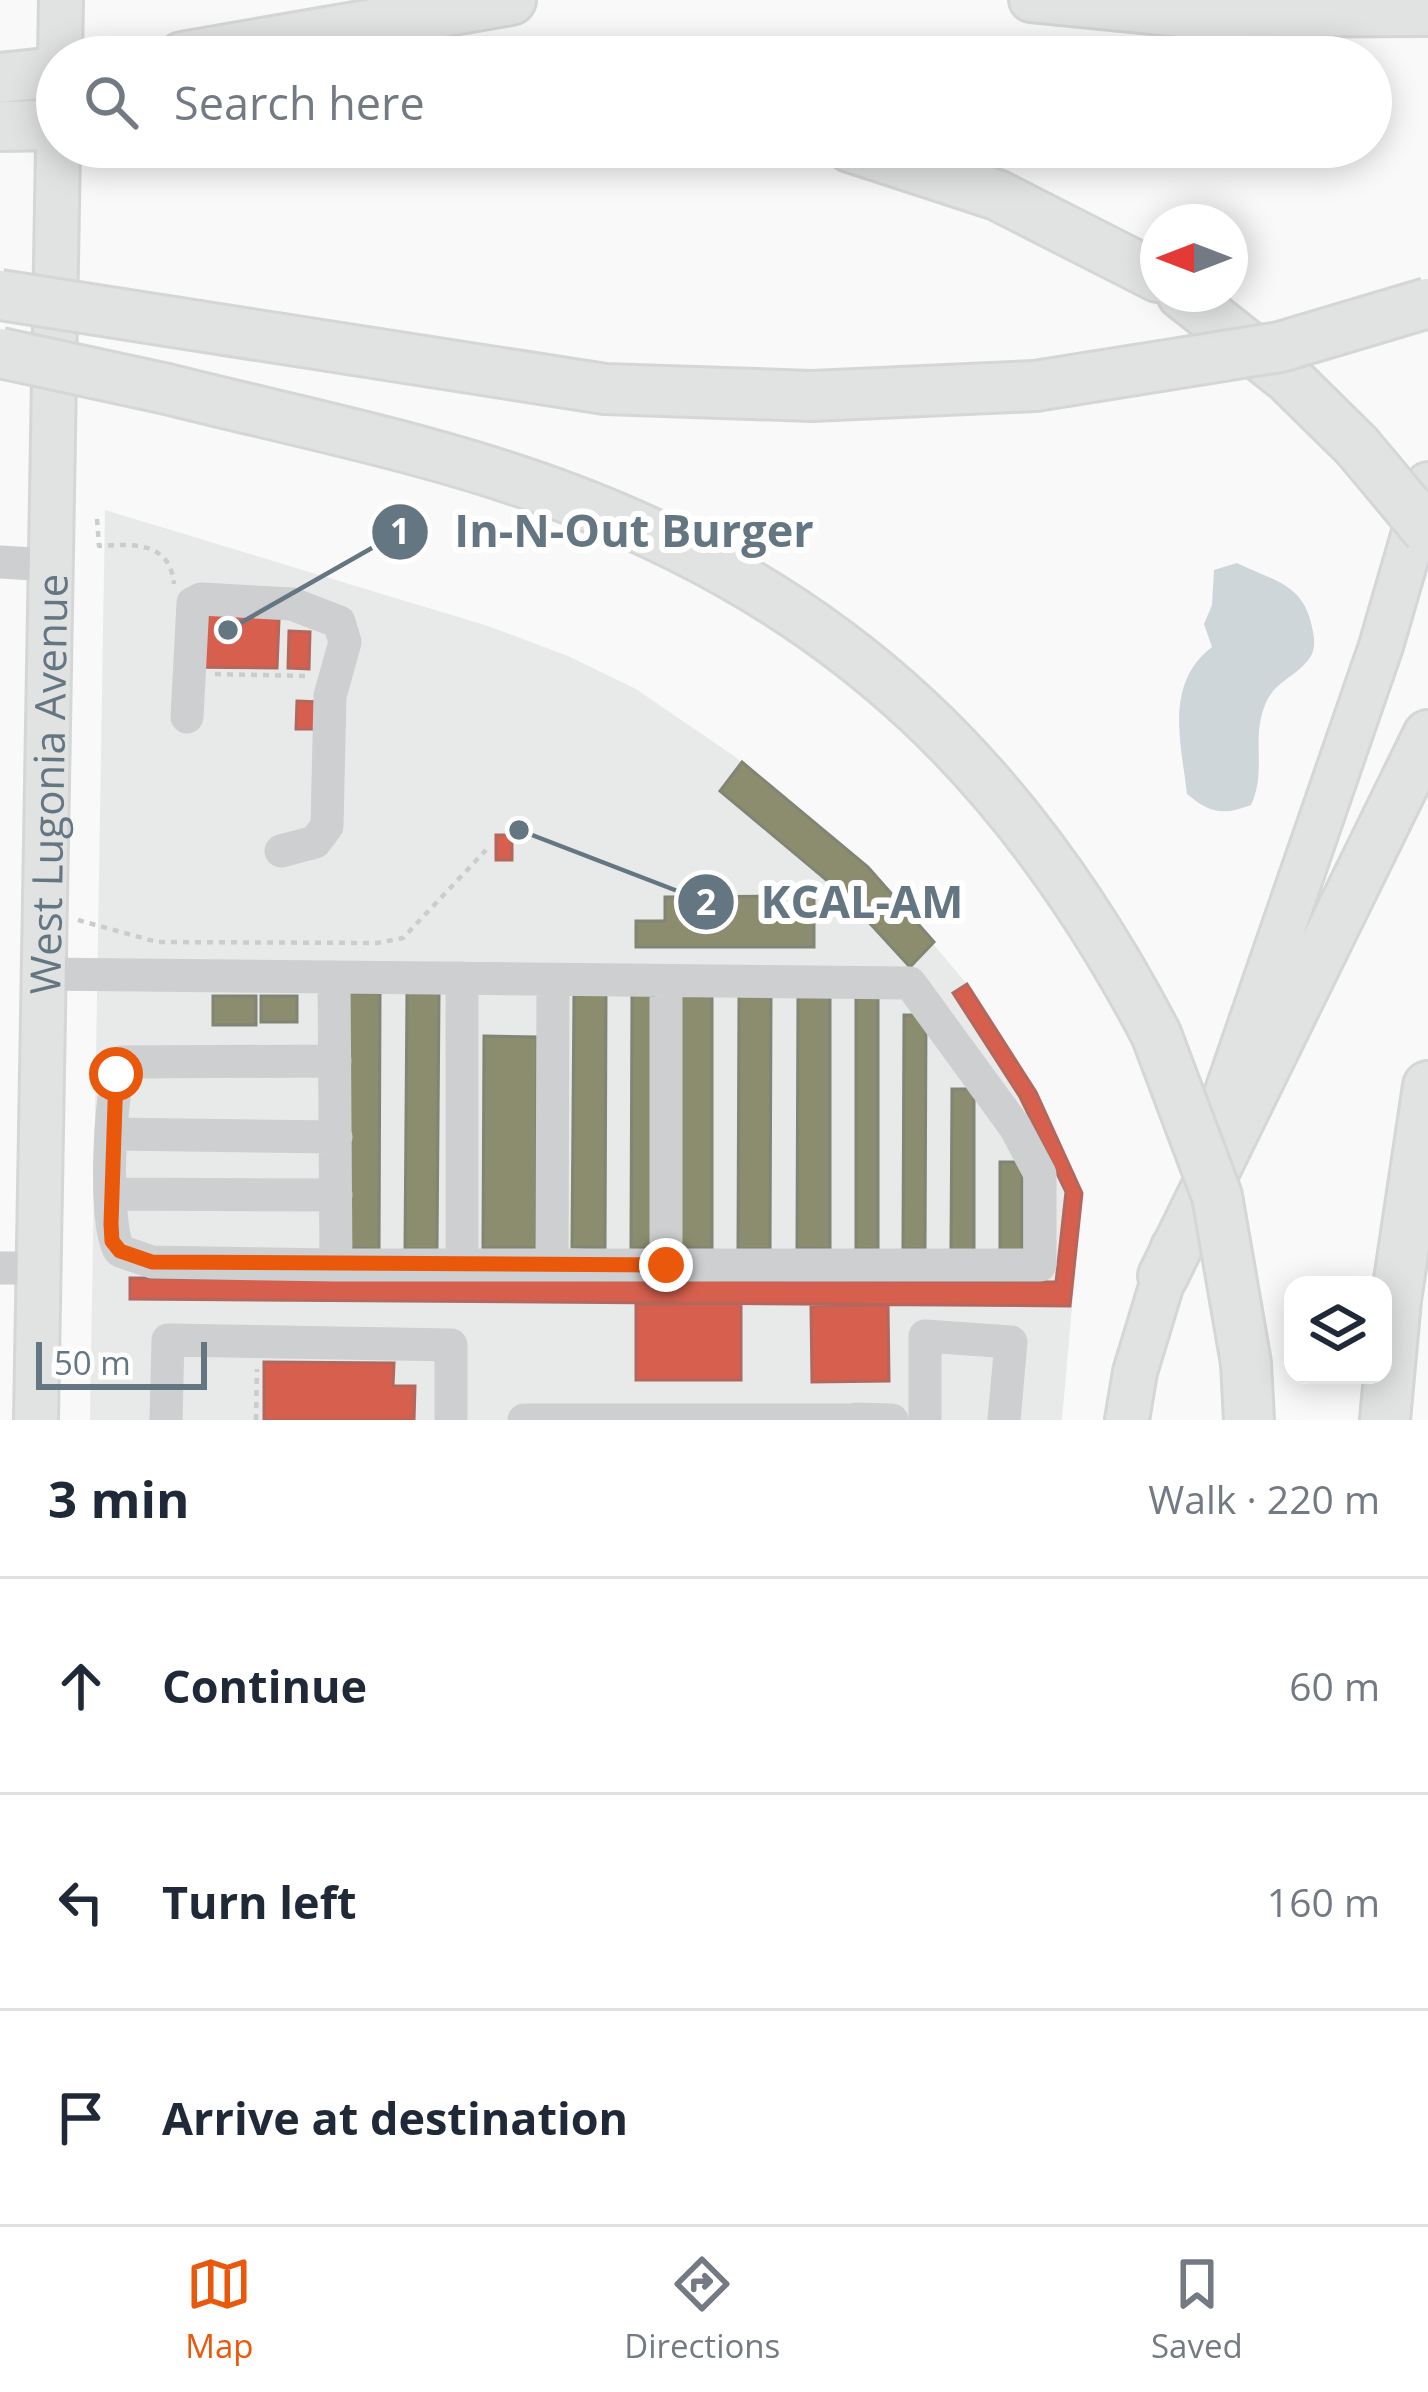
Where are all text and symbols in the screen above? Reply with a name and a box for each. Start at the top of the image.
search box [36,36,1392,168]
icon: search [78,69,144,135]
text: Search here [174,72,425,133]
north arrow [1140,204,1248,312]
callout: In-N-Out Burger [370,491,838,572]
text: In-N-Out Burger [454,499,814,560]
text: 1 [390,506,410,555]
street label: West Lugonia Avenue [15,573,79,995]
callout: KCAL-AM [676,861,987,942]
text: KCAL-AM [761,870,963,931]
text: 2 [696,877,716,926]
route start [89,1047,143,1101]
route end [639,1238,693,1292]
map controls [1284,1276,1392,1384]
button: layers [1284,1276,1392,1384]
scale bar [36,1336,207,1389]
text: 50 m [54,1340,131,1385]
text: 3 min [48,1463,190,1533]
text: Walk · 220 m [1148,1472,1380,1525]
icon: ahead [48,1653,114,1719]
text: Continue [162,1655,367,1716]
text: 60 m [1289,1659,1380,1712]
icon: left [48,1869,114,1935]
text: Turn left [162,1871,357,1932]
text: 160 m [1267,1875,1380,1928]
icon: arrive [48,2085,114,2151]
text: Arrive at destination [162,2087,628,2148]
tab: Map [185,2251,254,2368]
tab: Directions [624,2251,780,2368]
tab: Saved [1151,2251,1243,2368]

